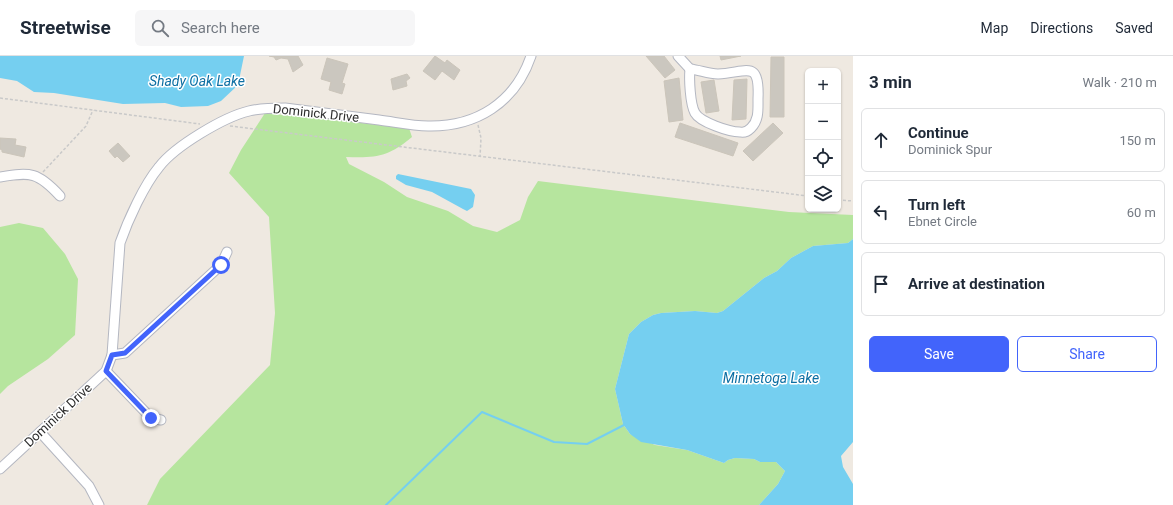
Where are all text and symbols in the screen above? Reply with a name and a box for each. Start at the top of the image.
search box [135,10,415,46]
text: Streetwise [20,16,111,39]
icon: search [149,17,171,39]
text: Search here [181,19,260,37]
text: Map [981,20,1008,36]
text: Directions [1030,20,1093,36]
text: Saved [1115,20,1153,36]
map controls [805,68,841,212]
button: + [805,68,841,104]
text: 3 min [869,72,912,92]
water label: Shady Oak Lake [149,73,245,89]
text: Walk · 210 m [1082,75,1157,90]
street label: Dominick Drive [272,101,360,125]
button: − [805,104,841,140]
text: Continue [908,124,969,142]
icon: ahead [870,129,892,151]
text: 150 m [1119,133,1156,148]
button: locate [805,140,841,176]
text: Dominick Spur [908,142,992,157]
button: layers [805,176,841,212]
text: Turn left [908,196,965,214]
icon: left [870,201,892,223]
text: 60 m [1127,205,1156,220]
text: Ebnet Circle [908,214,977,229]
route start [212,256,230,274]
icon: arrive [870,273,892,295]
text: Arrive at destination [908,275,1045,293]
button: Save [869,336,1009,372]
button: Share [1017,336,1157,372]
water label: Minnetoga Lake [723,370,819,386]
street label: Dominick Drive [21,380,95,450]
route end [142,409,160,427]

